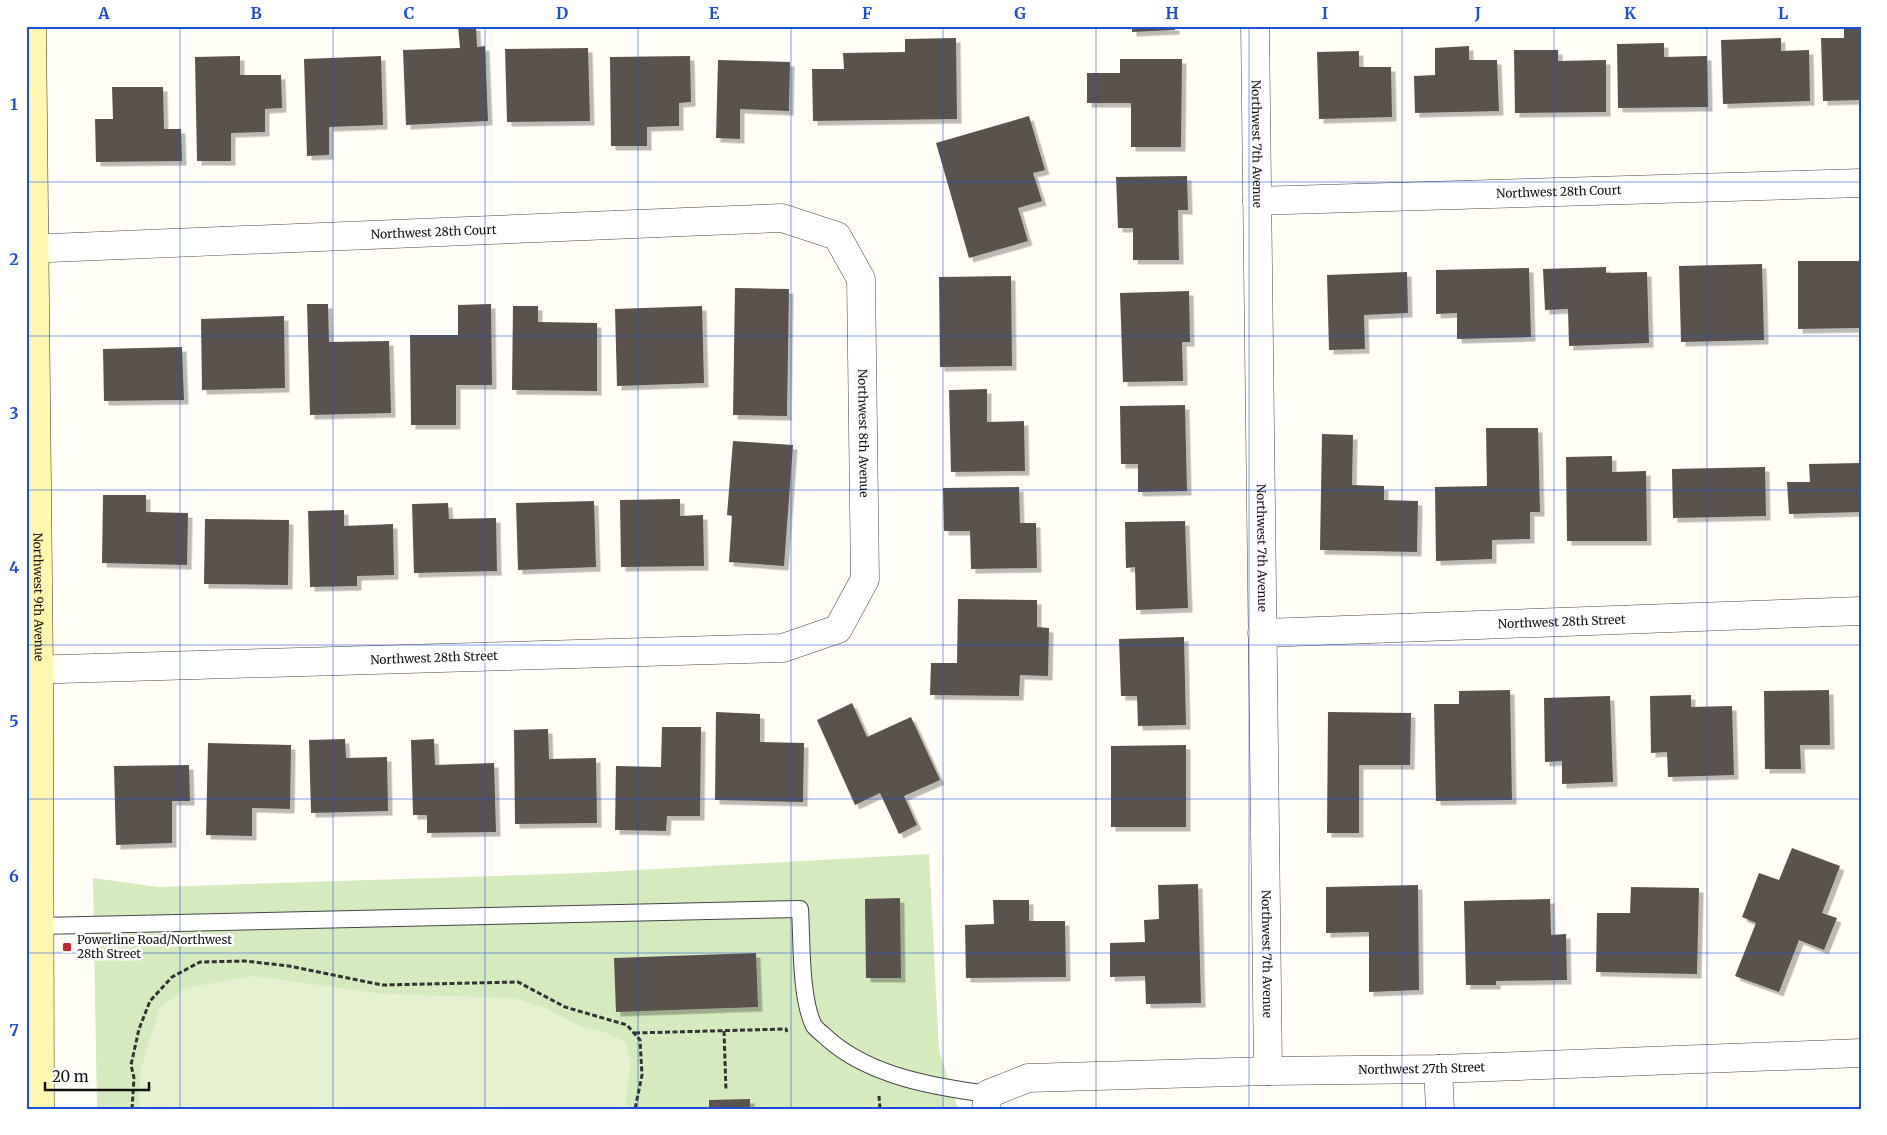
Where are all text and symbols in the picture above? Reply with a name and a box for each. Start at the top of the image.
text: A [97,3,110,23]
text: B [250,3,262,23]
text: C [404,3,414,23]
text: D [556,3,568,23]
text: E [709,3,720,23]
text: F [862,3,872,23]
text: G [1014,3,1026,23]
text: H [1165,3,1179,23]
text: I [1322,3,1328,23]
text: J [1474,3,1481,23]
text: K [1624,3,1636,23]
text: L [1778,3,1788,23]
street label: Northwest 7th Avenue [1249,80,1265,208]
text: 1 [10,94,18,114]
street label: Northwest 28th Court [1496,182,1622,201]
street label: Northwest 28th Court [371,222,497,242]
text: 2 [9,249,19,269]
street label: Northwest 8th Avenue [855,369,872,498]
text: 3 [9,403,19,423]
street label: Northwest 7th Avenue [1254,484,1270,612]
street label: Northwest 9th Avenue [31,533,47,661]
text: 4 [9,557,19,577]
street label: Northwest 28th Street [1498,612,1626,631]
street label: Northwest 28th Street [370,648,498,667]
text: 5 [9,711,19,731]
text: 6 [9,866,19,886]
street label: Northwest 7th Avenue [1259,890,1275,1018]
place label: Powerline Road/Northwest 28th Street [77,932,232,961]
marker: Powerline Road/Northwest 28th Street [61,941,73,953]
text: 7 [9,1020,19,1040]
street label: Northwest 27th Street [1358,1059,1486,1077]
scale bar [45,1060,149,1092]
text: 20 m [52,1067,89,1086]

